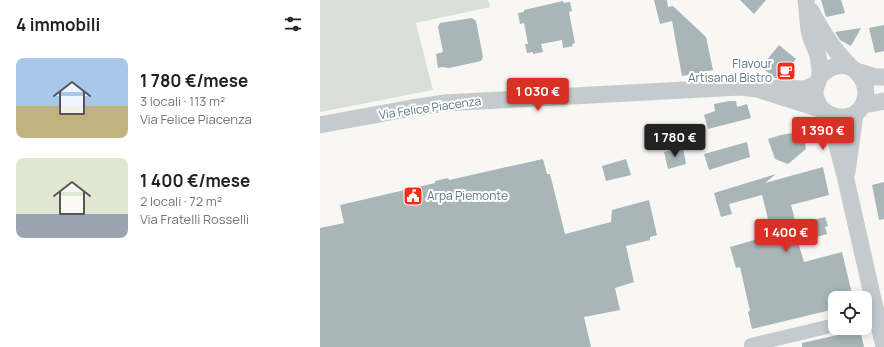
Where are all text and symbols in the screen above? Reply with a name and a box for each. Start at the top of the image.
text: 4 immobili [16,13,100,36]
icon: filters [282,13,304,35]
place label: Flavour Artisanal Bistro [688,55,773,86]
cafe icon: Flavour Artisanal Bistro [775,60,797,82]
text: 1 780 €/mese [140,69,248,92]
icon: home [48,74,96,122]
pin: 1 030 € [501,78,575,112]
text: 1 030 € [516,82,560,100]
text: 3 locali · 113 m² [140,92,225,110]
street label: Via Felice Piacenza [378,92,482,123]
text: Via Felice Piacenza [140,110,252,128]
pin: 1 390 € [786,117,860,151]
text: 1 390 € [801,121,845,139]
pin: 1 780 € [638,124,712,158]
text: 1 780 € [653,128,697,146]
text: 1 400 €/mese [140,169,250,192]
icon: home [48,174,96,222]
public building icon: Arpa Piemonte [402,185,424,207]
place label: Arpa Piemonte [427,187,508,204]
text: 2 locali · 72 m² [140,192,222,210]
text: Via Fratelli Rosselli [140,210,249,228]
pin: 1 400 € [749,219,823,253]
text: 1 400 € [764,223,808,241]
map controls [828,291,872,335]
button: locate [828,291,872,335]

